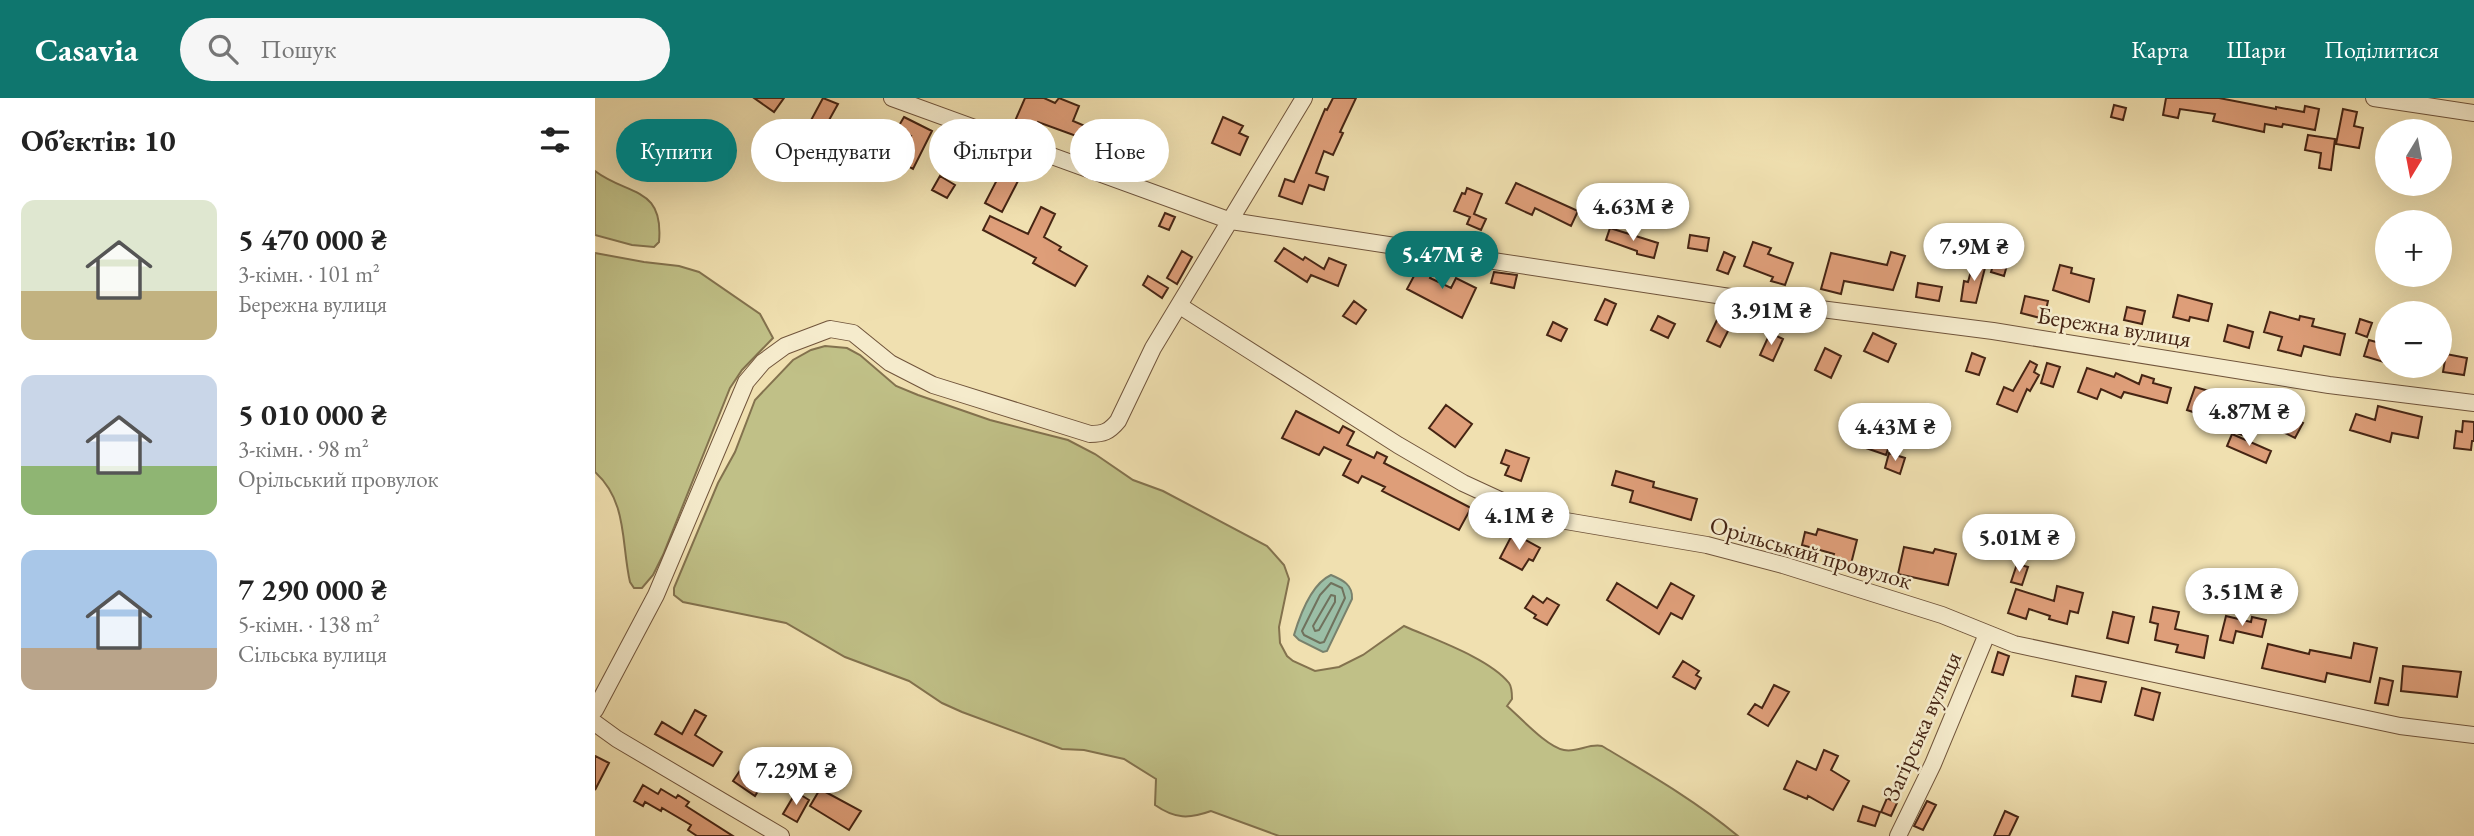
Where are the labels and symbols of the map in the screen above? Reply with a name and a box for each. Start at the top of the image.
north arrow [2375,119,2452,196]
pin: 4.63M ₴ [1568,184,1698,243]
pin: 7.9M ₴ [1917,223,2031,283]
pin: 5.47M ₴ [1377,232,1507,291]
pin: 3.91M ₴ [1706,288,1836,347]
street label: Бережна вулиця [2035,299,2194,354]
pin: 4.87M ₴ [2184,388,2314,448]
pin: 4.43M ₴ [1830,404,1960,463]
pin: 4.1M ₴ [1462,492,1576,552]
street label: Орільський провулок [1706,509,1917,596]
pin: 5.01M ₴ [1954,514,2084,574]
pin: 3.51M ₴ [2177,568,2307,628]
street label: Загірська вулиця [1875,646,1968,805]
pin: 7.29M ₴ [731,748,861,807]

